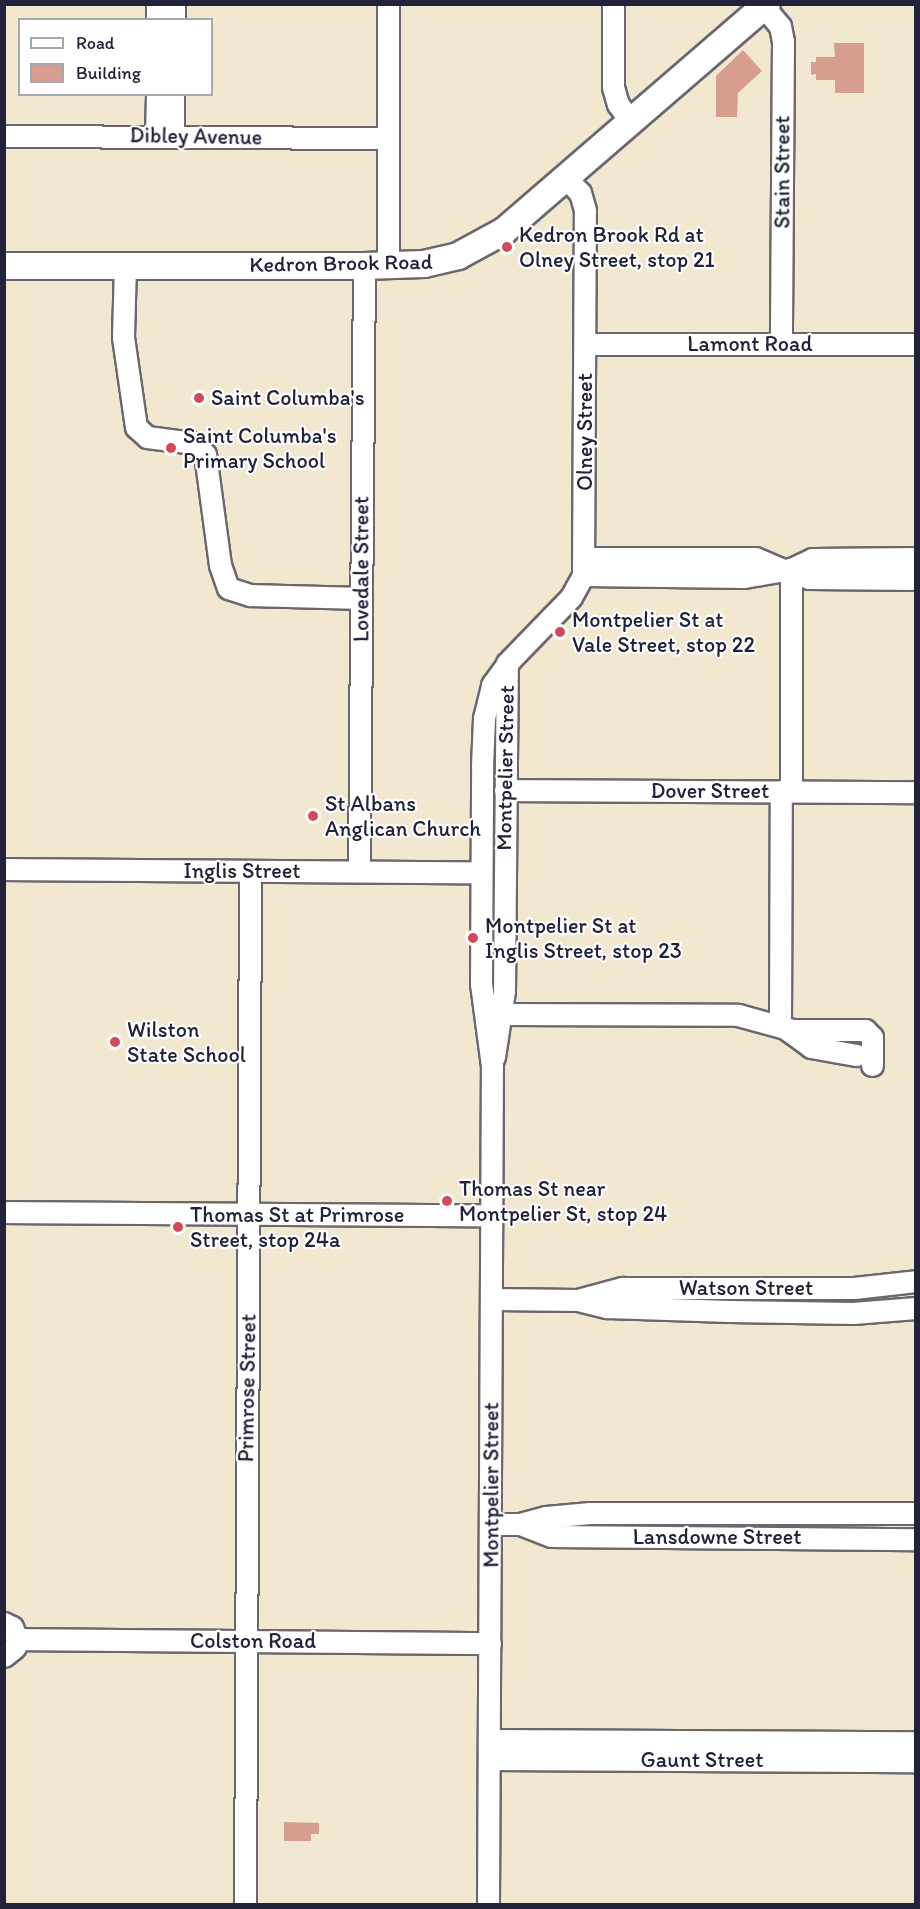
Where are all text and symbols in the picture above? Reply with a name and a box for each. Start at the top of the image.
legend [18,18,213,96]
text: Road [76,32,115,54]
text: Building [76,62,141,84]
street label: Stain Street [769,116,795,228]
street label: Dibley Avenue [130,122,262,150]
place label: Kedron Brook Rd at Olney Street, stop 21 [519,221,715,272]
marker: Kedron Brook Rd at Olney Street, stop 21 [500,240,514,254]
street label: Kedron Brook Road [250,248,432,278]
street label: Lamont Road [688,331,812,357]
street label: Olney Street [572,373,598,491]
place label: Saint Columba's [211,385,364,411]
marker: Saint Columba's [192,391,206,405]
place label: Saint Columba's Primary School [183,422,336,474]
marker: Saint Columba's Primary School [164,441,178,455]
street label: Lovedale Street [348,496,374,642]
place label: Montpelier St at Vale Street, stop 22 [572,606,754,658]
marker: Montpelier St at Vale Street, stop 22 [553,625,567,639]
street label: Montpelier Street [490,685,520,851]
street label: Dover Street [651,778,769,804]
place label: St Albans Anglican Church [325,790,481,842]
marker: St Albans Anglican Church [306,809,320,823]
street label: Inglis Street [184,858,300,884]
place label: Montpelier St at Inglis Street, stop 23 [485,912,681,963]
marker: Montpelier St at Inglis Street, stop 23 [466,931,480,945]
place label: Wilston State School [127,1016,245,1068]
marker: Wilston State School [108,1035,122,1049]
place label: Thomas St near Montpelier St, stop 24 [459,1175,667,1226]
marker: Thomas St near Montpelier St, stop 24 [440,1194,454,1208]
place label: Thomas St at Primrose Street, stop 24a [190,1201,404,1252]
marker: Thomas St at Primrose Street, stop 24a [171,1220,185,1234]
street label: Watson Street [679,1275,813,1301]
street label: Primrose Street [233,1314,261,1462]
street label: Montpelier Street [478,1403,504,1567]
street label: Lansdowne Street [633,1524,801,1550]
street label: Colston Road [190,1628,316,1654]
street label: Gaunt Street [641,1747,763,1773]

